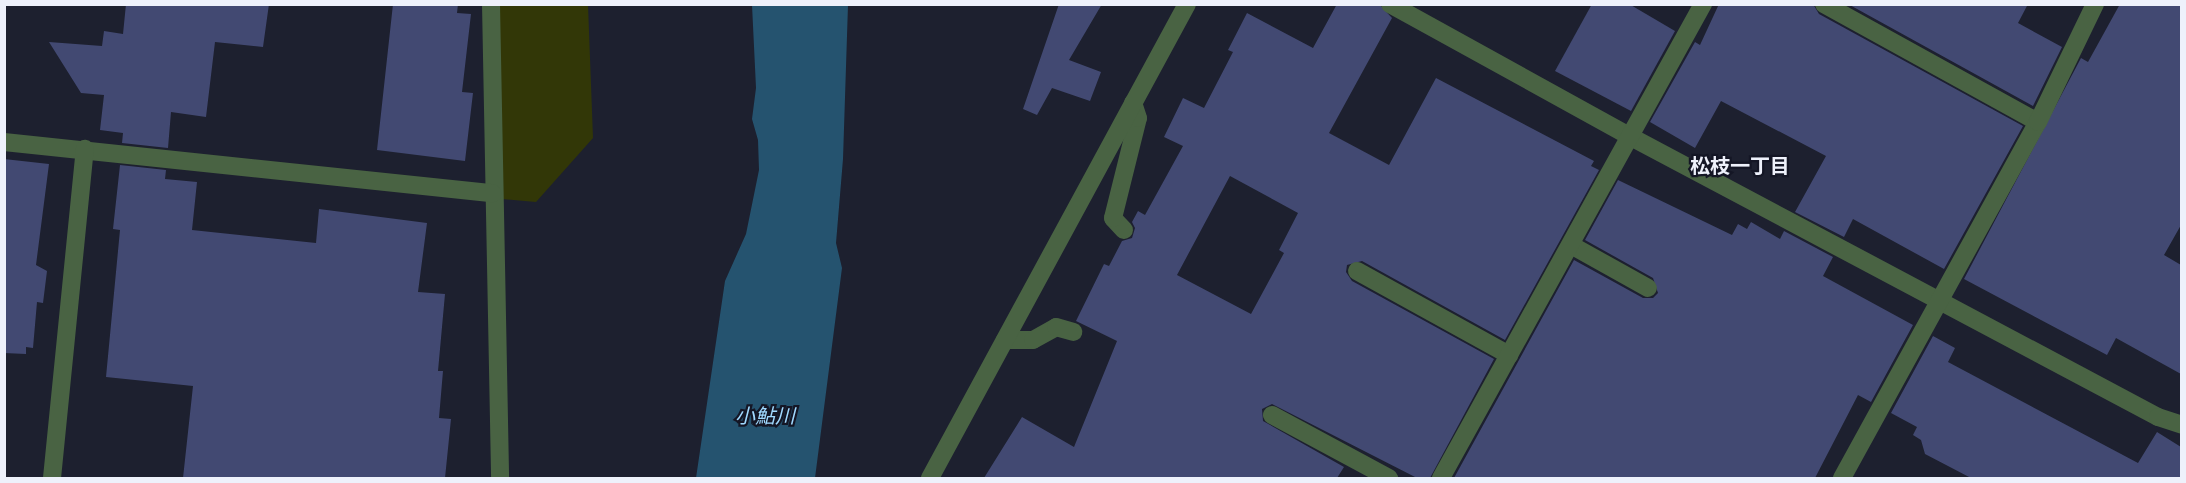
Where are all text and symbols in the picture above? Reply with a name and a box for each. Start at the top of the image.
district label: 松枝一丁目 [1690,154,1790,178]
water label: 小鮎川 [735,404,795,428]

